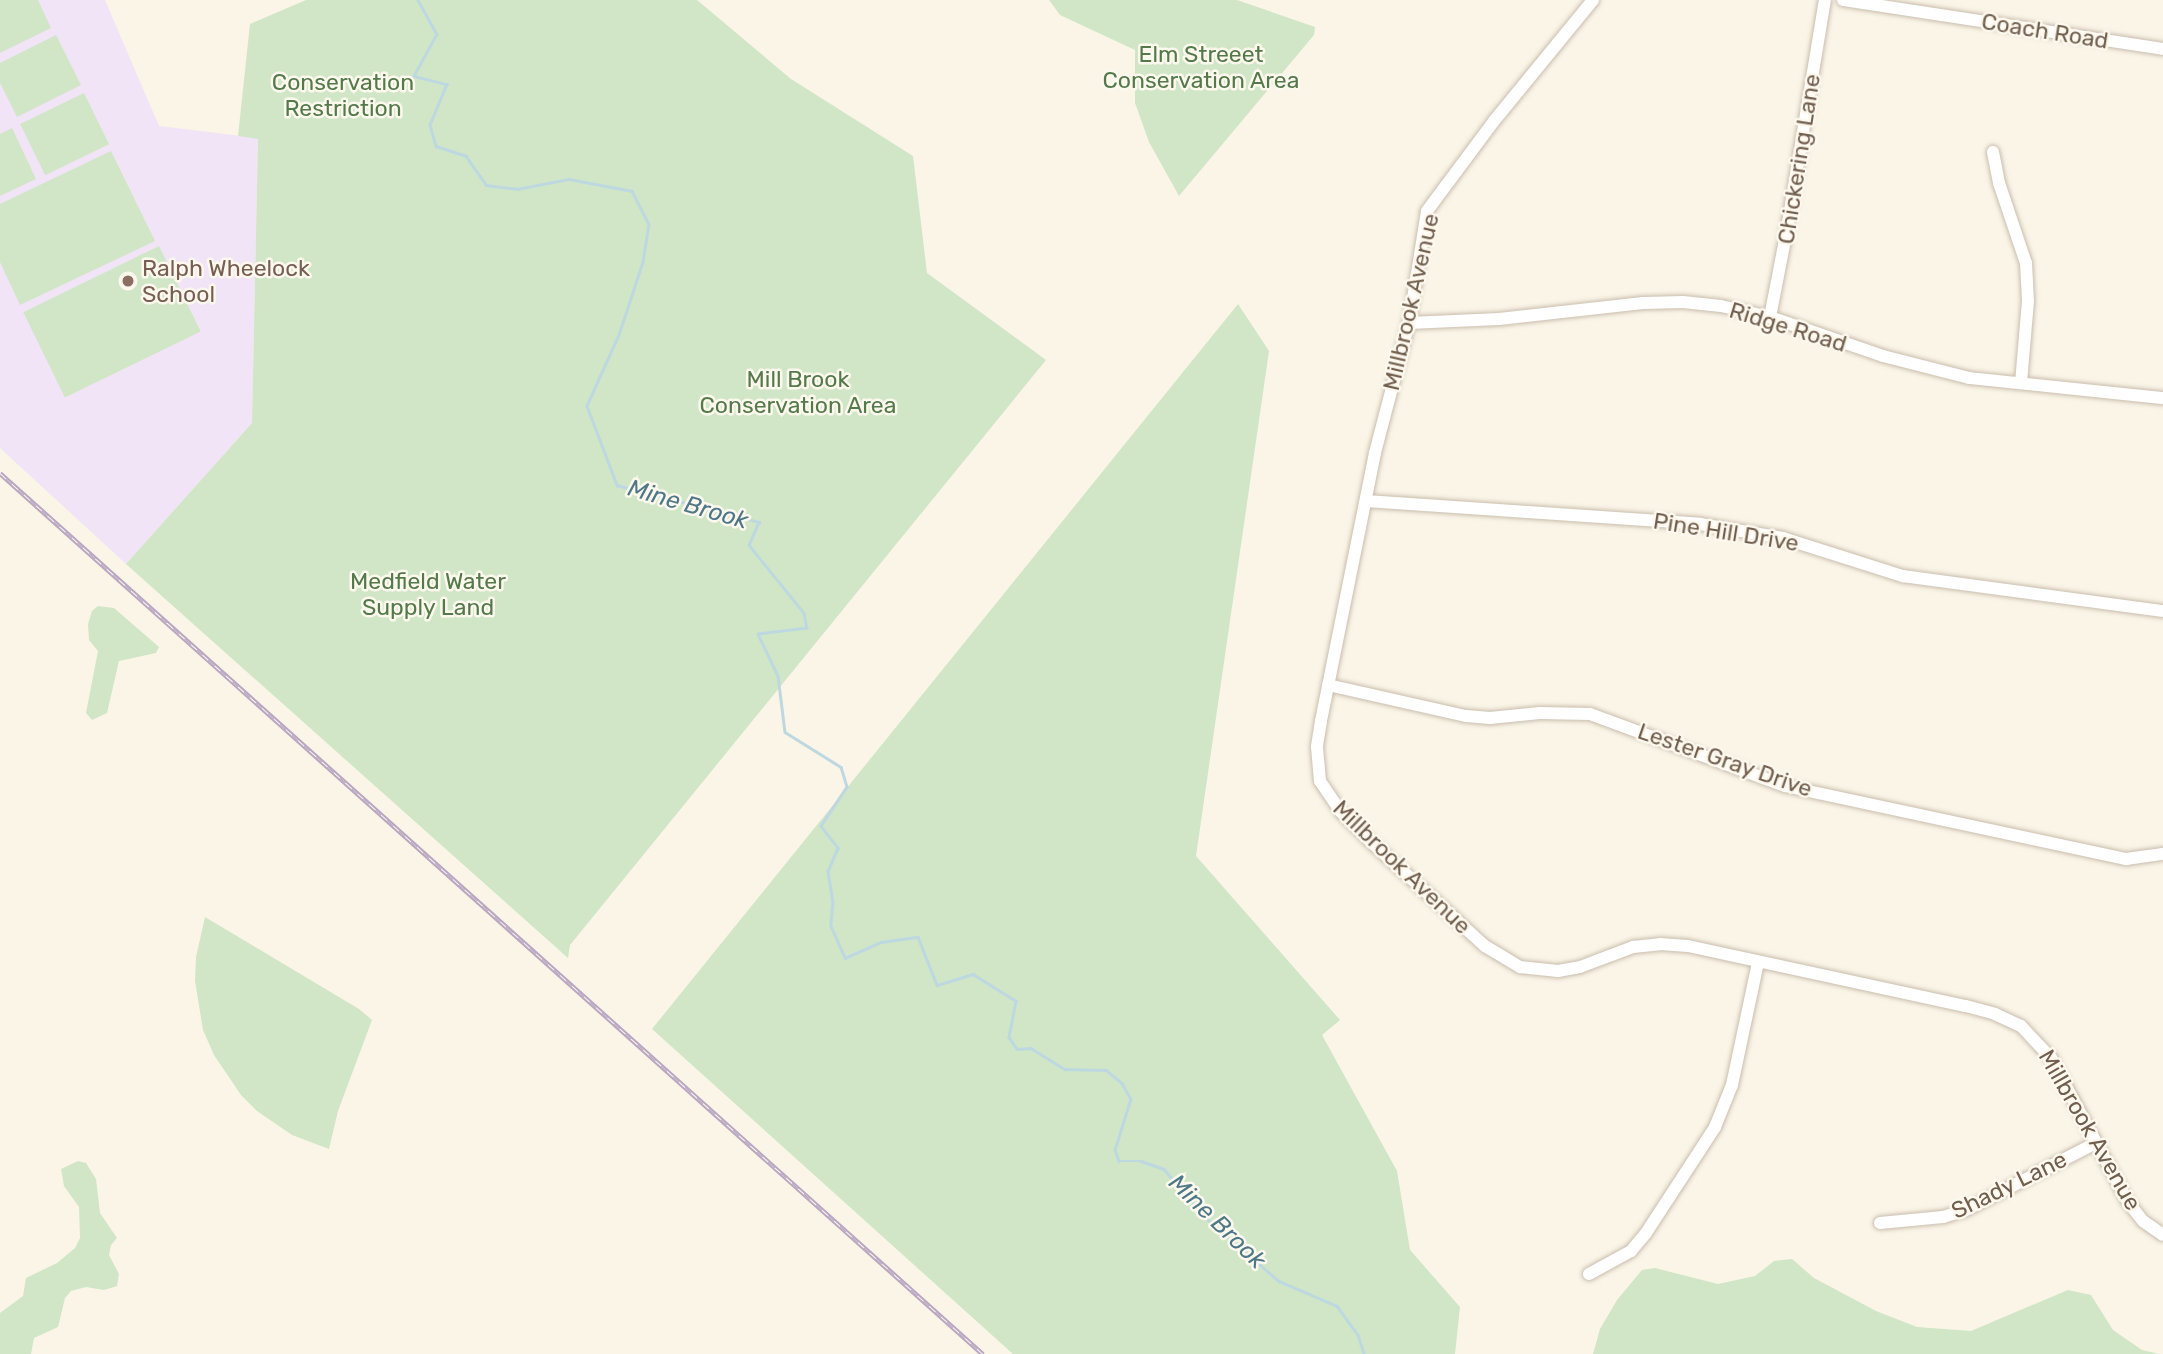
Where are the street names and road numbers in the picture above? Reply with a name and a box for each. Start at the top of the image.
street label: Coach Road [1980,7,2110,55]
street label: Chickering Lane [1772,72,1826,246]
street label: Millbrook Avenue [1377,210,1445,394]
street label: Ridge Road [1726,296,1850,358]
street label: Pine Hill Drive [1651,507,1801,557]
street label: Lester Gray Drive [1634,717,1816,803]
street label: Millbrook Avenue [1327,794,1477,940]
street label: Millbrook Avenue [2033,1044,2147,1216]
street label: Shady Lane [1947,1145,2071,1225]

